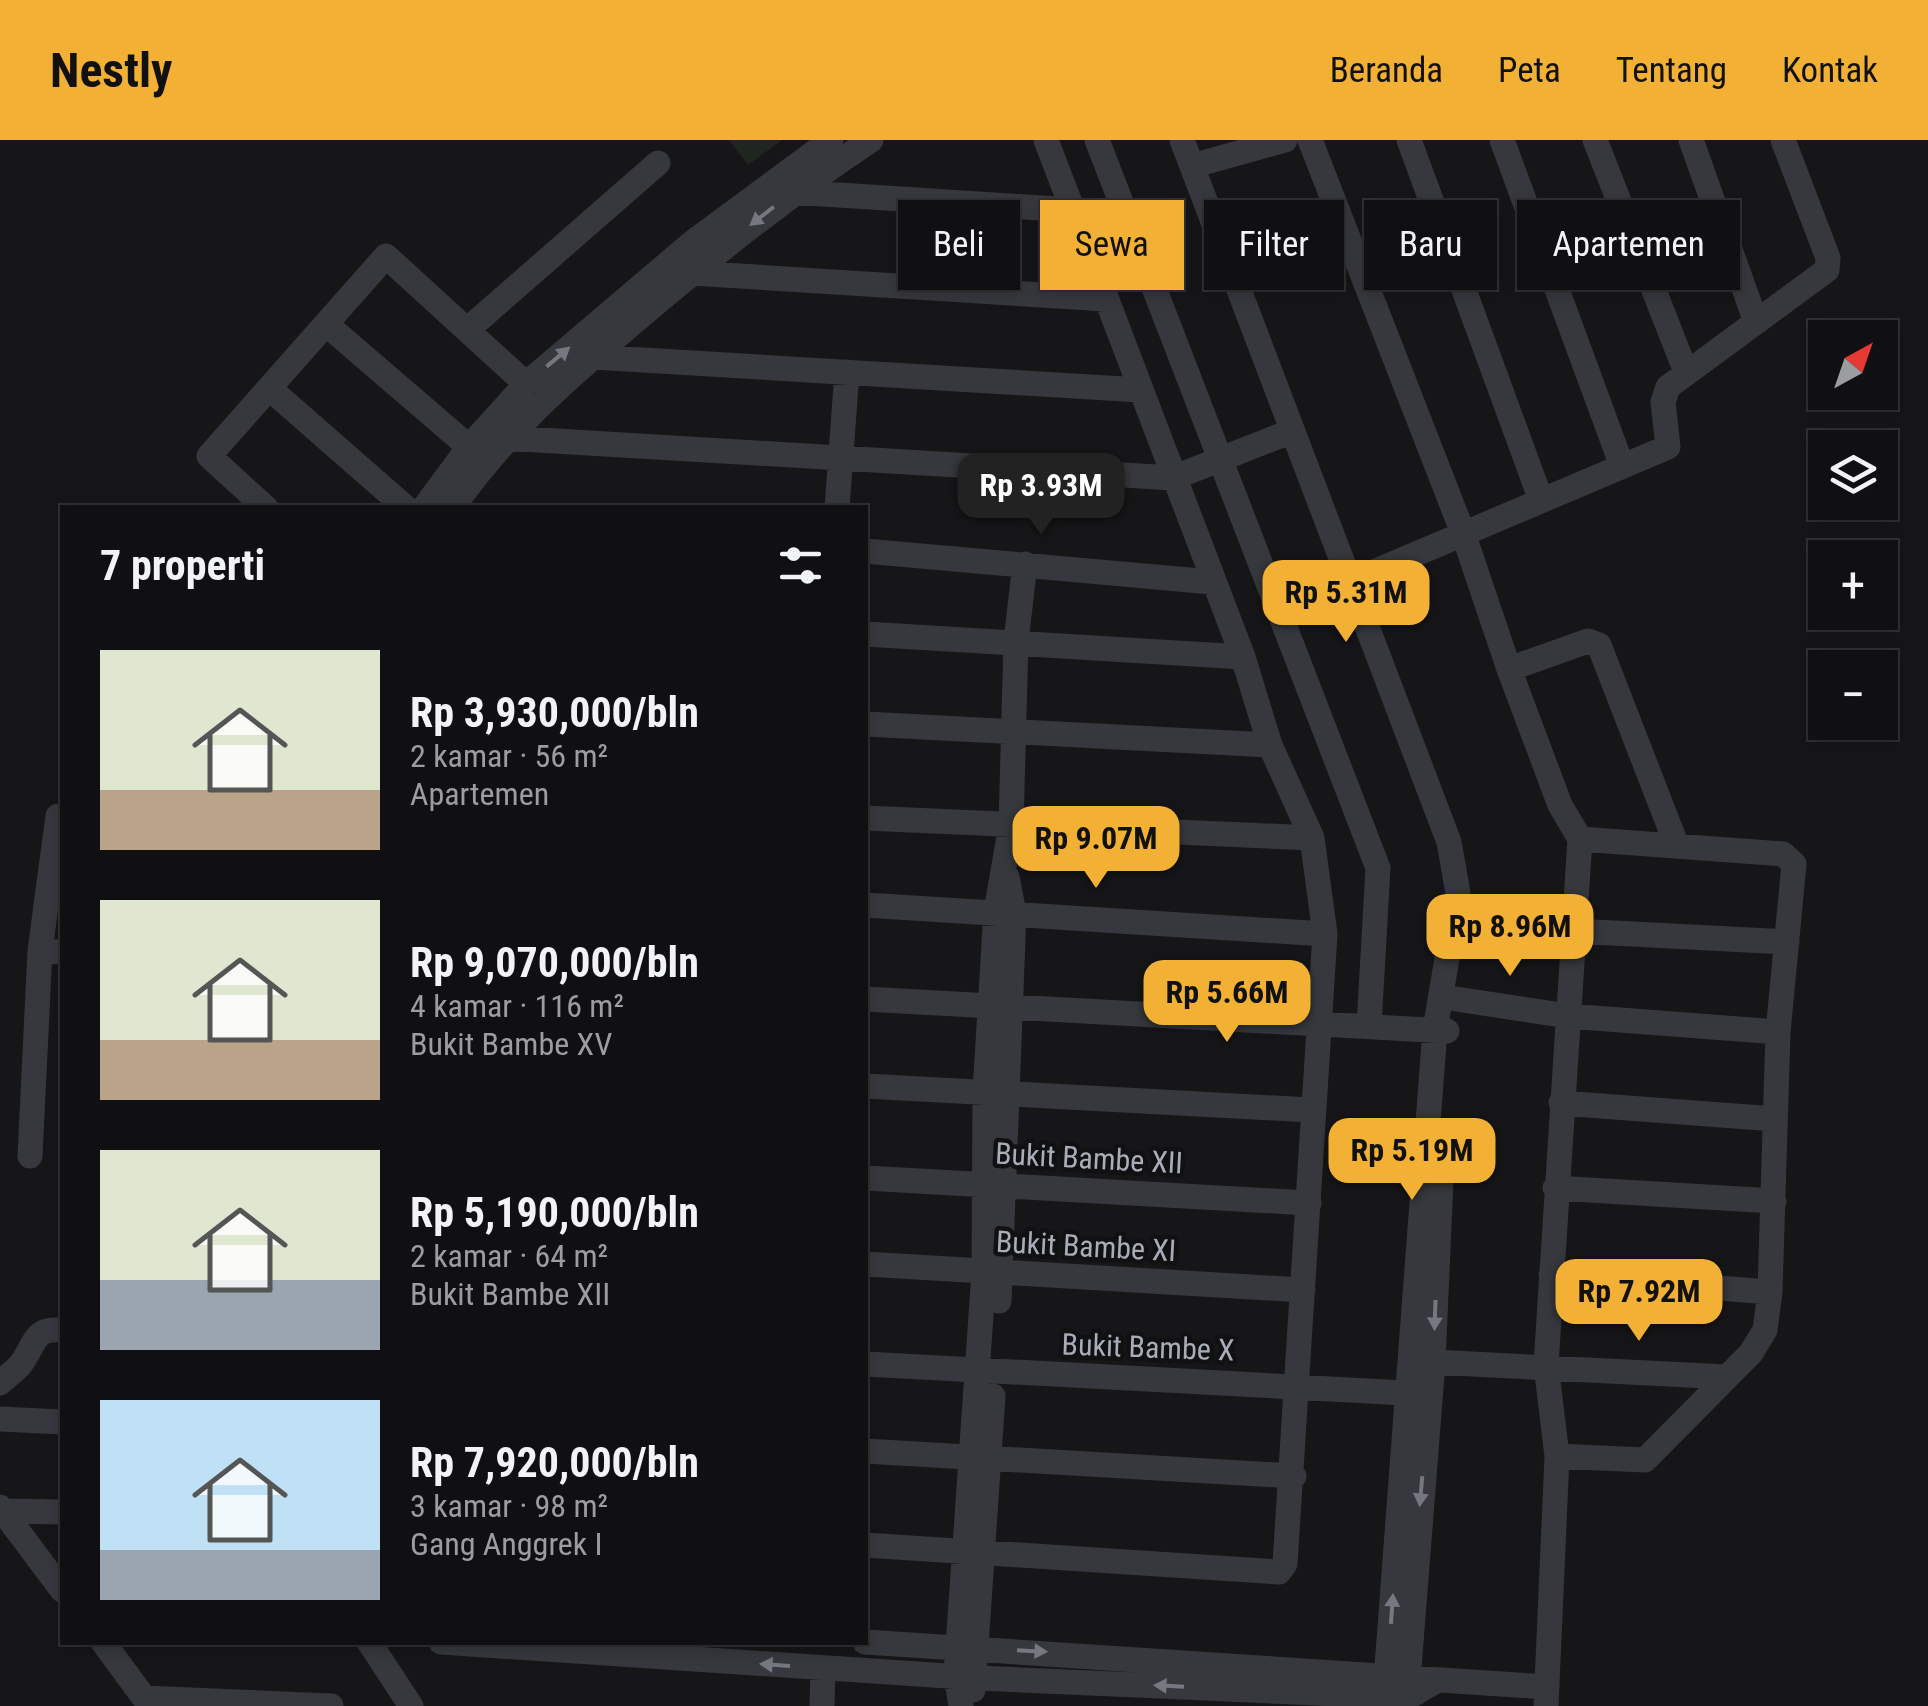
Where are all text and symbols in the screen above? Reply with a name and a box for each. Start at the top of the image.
text: Nestly [50,42,172,99]
text: Beranda [1330,50,1443,91]
text: Peta [1498,50,1561,91]
text: Tentang [1616,50,1727,91]
text: Kontak [1782,50,1878,91]
chip: Beli [898,200,1020,290]
chip: Sewa [1040,200,1184,290]
chip: Filter [1204,200,1344,290]
chip: Baru [1364,200,1497,290]
chip: Apartemen [1517,200,1740,290]
one-way arrow [750,205,775,226]
north arrow [1808,320,1898,410]
map controls [1808,320,1898,740]
one-way arrow [546,347,571,368]
button: layers [1808,430,1898,520]
pin: Rp 3.93M [938,453,1144,538]
text: Rp 3.93M [980,466,1103,504]
icon: filters [773,538,828,593]
button: + [1808,540,1898,630]
text: 7 properti [100,541,265,590]
pin: Rp 5.31M [1243,560,1449,645]
text: Rp 5.31M [1285,573,1408,611]
button: − [1808,650,1898,740]
text: Rp 3,930,000/bln [410,688,699,737]
icon: home [180,690,300,810]
text: 2 kamar · 56 m² [410,737,608,775]
text: Apartemen [410,775,549,813]
pin: Rp 9.07M [993,806,1199,891]
text: Rp 9.07M [1035,819,1158,857]
pin: Rp 8.96M [1407,894,1613,979]
text: Rp 8.96M [1449,907,1572,945]
text: Rp 9,070,000/bln [410,938,699,987]
icon: home [180,940,300,1060]
pin: Rp 5.66M [1124,960,1330,1045]
text: Rp 5.66M [1166,973,1289,1011]
text: 4 kamar · 116 m² [410,987,624,1025]
text: Bukit Bambe XV [410,1025,612,1063]
pin: Rp 5.19M [1309,1118,1515,1203]
text: Rp 5.19M [1351,1131,1474,1169]
street label: Bukit Bambe XII [994,1136,1184,1180]
text: Rp 5,190,000/bln [410,1188,699,1237]
icon: home [180,1190,300,1310]
street label: Bukit Bambe XI [995,1224,1177,1268]
text: 2 kamar · 64 m² [410,1237,608,1275]
pin: Rp 7.92M [1536,1259,1742,1344]
text: Rp 7.92M [1578,1272,1701,1310]
text: Bukit Bambe XII [410,1275,610,1313]
one-way arrow [1427,1300,1443,1332]
street label: Bukit Bambe X [1061,1326,1235,1368]
text: Rp 7,920,000/bln [410,1438,699,1487]
icon: home [180,1440,300,1560]
one-way arrow [1413,1476,1429,1508]
text: 3 kamar · 98 m² [410,1487,608,1525]
text: Gang Anggrek I [410,1525,603,1563]
one-way arrow [1384,1592,1400,1624]
one-way arrow [1017,1643,1049,1659]
one-way arrow [759,1657,790,1673]
one-way arrow [1153,1678,1185,1694]

